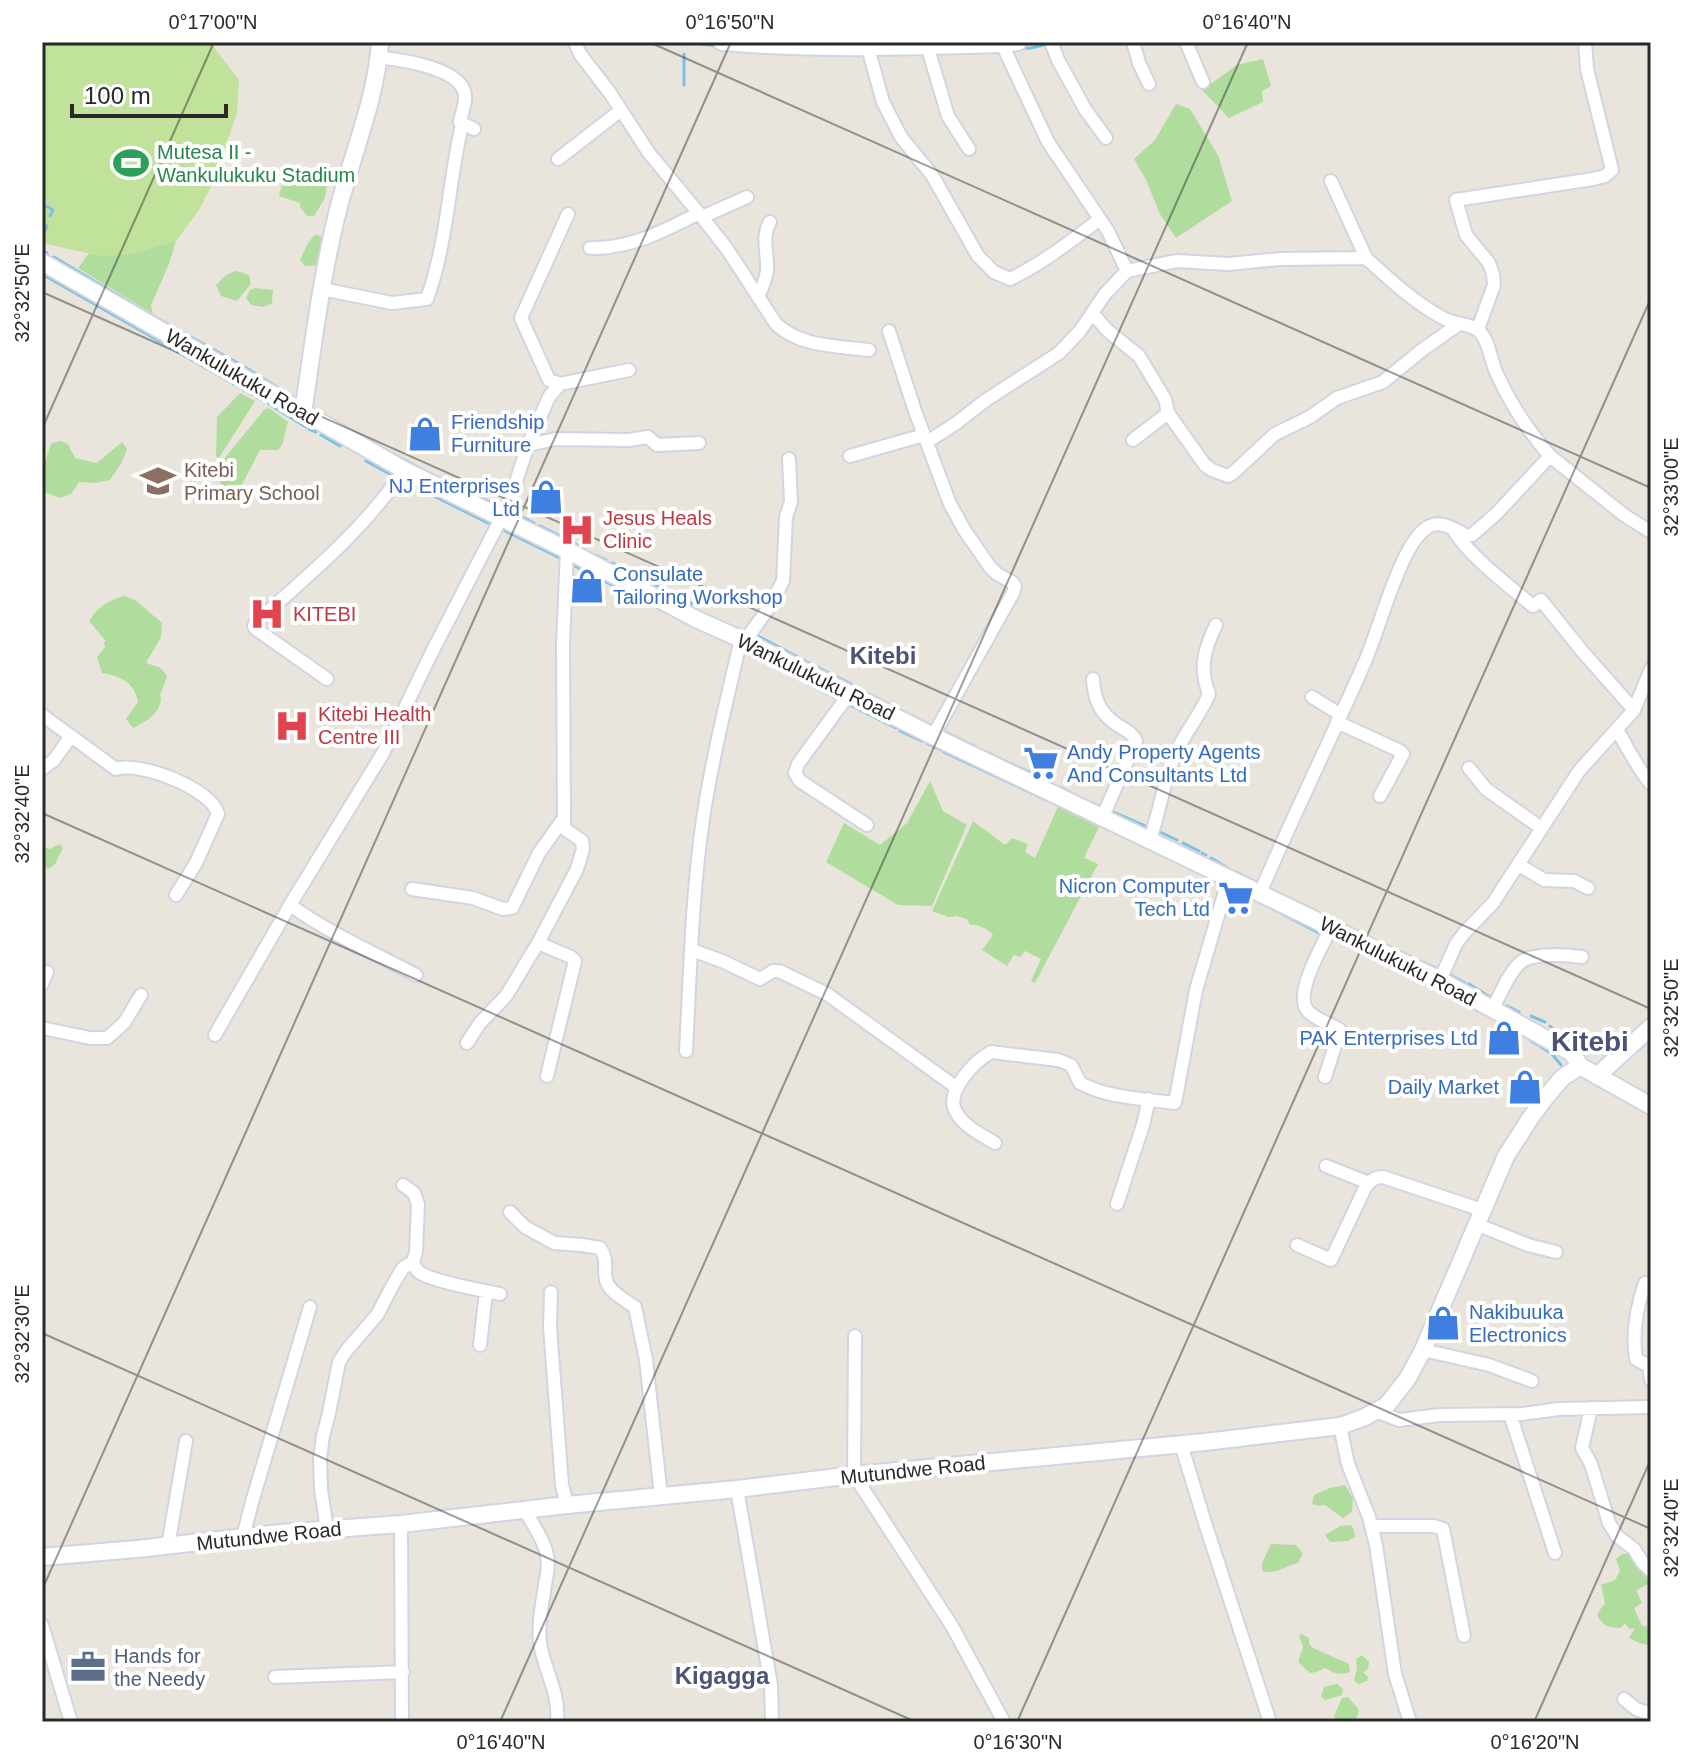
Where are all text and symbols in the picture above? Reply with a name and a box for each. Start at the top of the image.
text: 0°17'00"N [169,11,257,33]
text: 0°16'50"N [686,11,774,33]
text: 0°16'40"N [1203,11,1291,33]
scale bar [72,68,226,118]
text: 100 m [84,82,151,109]
place label: Mutesa II - Wankulukuku Stadium [157,141,355,186]
sports icon: Mutesa II - Wankulukuku Stadium [112,144,150,182]
text: 32°32'50"E [11,244,33,343]
street label: Wankulukuku Road [162,324,322,430]
place label: Friendship Furniture [451,411,544,456]
shop icon: Friendship Furniture [406,415,444,453]
text: 32°33'00"E [1660,438,1682,537]
place label: Kitebi Primary School [184,459,320,504]
school or university icon: Kitebi Primary School [139,462,177,500]
place label: NJ Enterprises Ltd [389,475,520,520]
shop icon: NJ Enterprises Ltd [527,478,565,516]
place label: Jesus Heals Clinic [603,507,712,552]
hospital icon: Jesus Heals Clinic [558,511,596,549]
place label: Consulate Tailoring Workshop [613,563,783,608]
shop icon: Consulate Tailoring Workshop [568,567,606,605]
hospital icon: KITEBI [248,595,286,633]
place label: KITEBI [293,603,356,625]
street label: Wankulukuku Road [734,629,898,725]
district label: Kitebi [850,642,916,669]
place label: Kitebi Health Centre III [318,703,431,748]
hospital icon: Kitebi Health Centre III [273,707,311,745]
place label: Andy Property Agents And Consultants Ltd [1067,741,1260,786]
supermarket icon: Andy Property Agents And Consultants Ltd [1022,744,1060,782]
text: 32°32'40"E [11,765,33,864]
place label: Nicron Computer Tech Ltd [1059,875,1210,920]
supermarket icon: Nicron Computer Tech Ltd [1217,879,1255,917]
street label: Wankulukuku Road [1316,912,1480,1010]
text: 32°32'50"E [1660,959,1682,1058]
shop icon: PAK Enterprises Ltd [1485,1019,1523,1057]
district label: Kitebi [1551,1026,1629,1057]
place label: PAK Enterprises Ltd [1299,1027,1478,1049]
shop icon: Daily Market [1506,1068,1544,1106]
place label: Daily Market [1388,1076,1499,1098]
text: 32°32'30"E [11,1285,33,1384]
place label: Nakibuuka Electronics [1469,1301,1567,1346]
shop icon: Nakibuuka Electronics [1424,1304,1462,1342]
street label: Mutundwe Road [839,1451,987,1489]
text: 32°32'40"E [1660,1479,1682,1578]
street label: Mutundwe Road [195,1517,343,1555]
place label: Hands for the Needy [114,1645,205,1690]
office icon: Hands for the Needy [69,1648,107,1686]
district label: Kigagga [675,1662,770,1689]
text: 0°16'40"N [457,1731,545,1753]
text: 0°16'30"N [974,1731,1062,1753]
text: 0°16'20"N [1491,1731,1579,1753]

